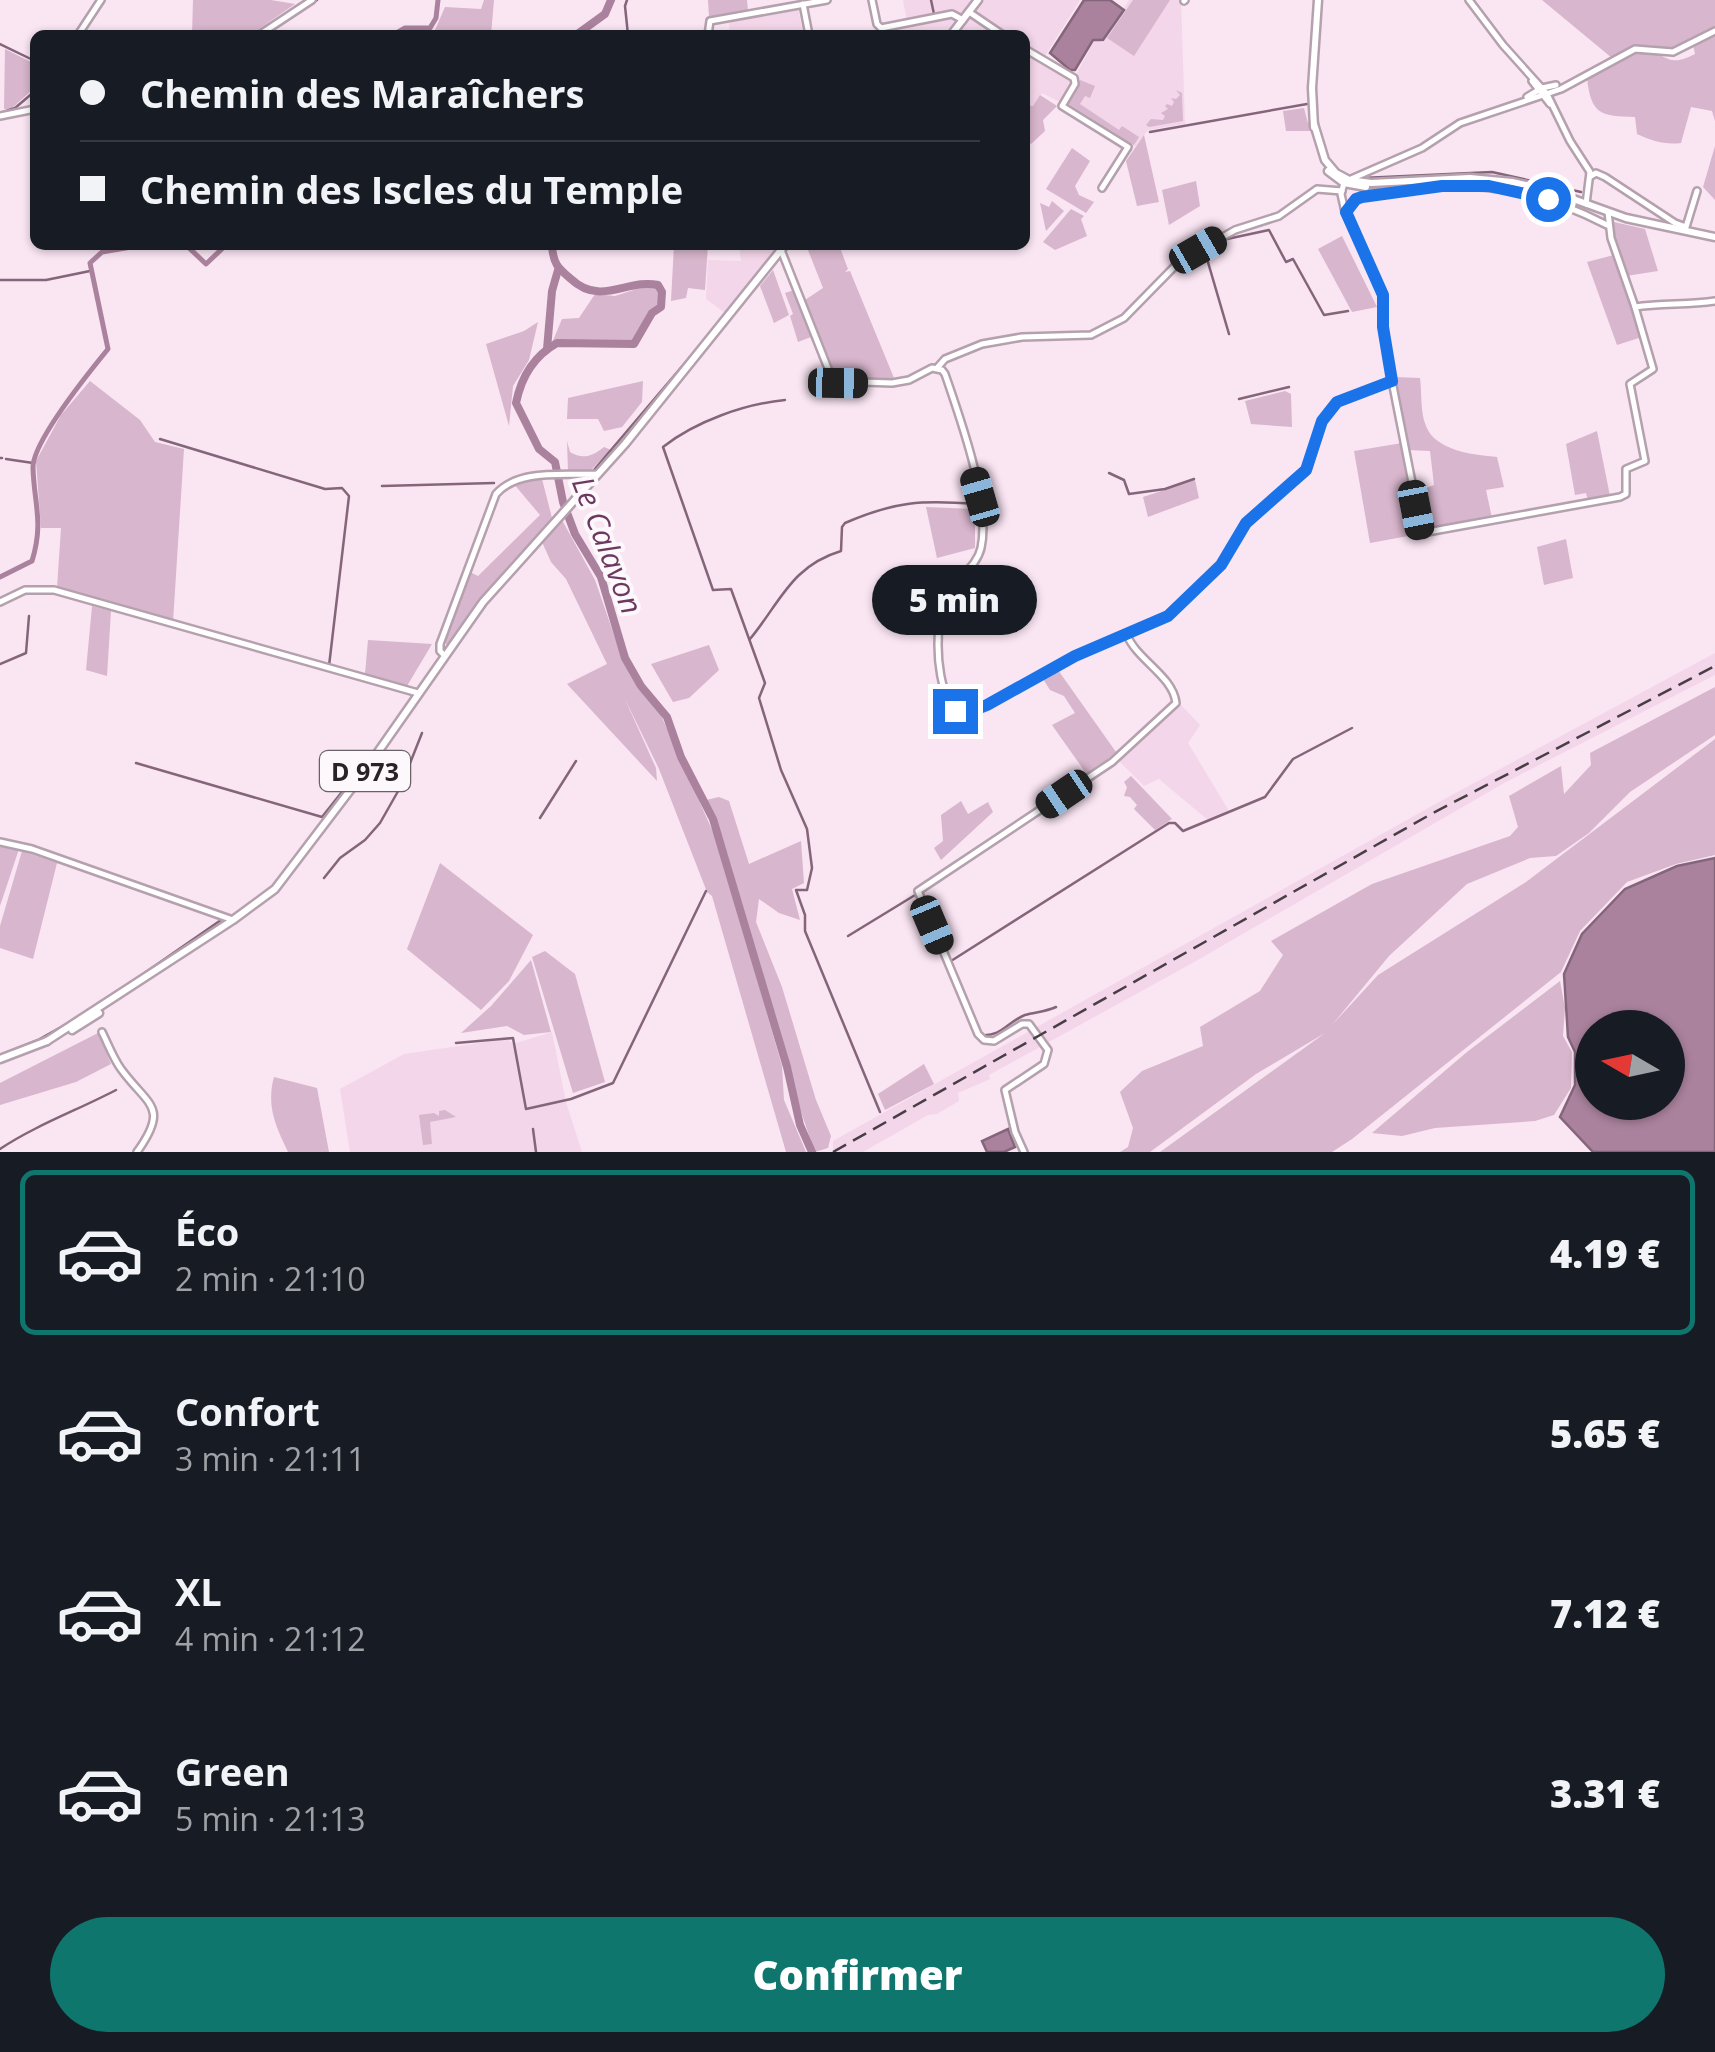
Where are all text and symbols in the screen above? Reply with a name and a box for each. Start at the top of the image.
text: Chemin des Maraîchers [140,67,584,119]
text: Chemin des Iscles du Temple [140,163,683,215]
route start [1526,177,1571,222]
car [1165,222,1231,278]
car [808,367,868,399]
car [957,464,1003,530]
water label: Le Calavon [563,470,653,620]
car [1396,478,1436,542]
callout: 5 min [872,566,1038,636]
text: 5 min [909,578,1000,621]
route end [933,689,978,734]
road number: D 973 [320,751,410,791]
car [1031,765,1097,823]
car [906,892,958,958]
north arrow [1575,1010,1685,1120]
map controls [1575,1010,1685,1120]
text: Éco [175,1205,239,1257]
icon: car [55,1208,145,1298]
text: 4.19 € [1550,1227,1660,1279]
text: 2 min · 21:10 [175,1257,366,1300]
text: Confort [175,1385,320,1437]
icon: car [55,1388,145,1478]
text: 5.65 € [1550,1407,1660,1459]
text: 3 min · 21:11 [175,1437,366,1480]
text: XL [175,1565,222,1617]
icon: car [55,1568,145,1658]
text: 7.12 € [1550,1587,1660,1639]
text: 4 min · 21:12 [175,1617,366,1660]
text: Green [175,1745,290,1797]
icon: car [55,1748,145,1838]
text: 3.31 € [1550,1767,1660,1819]
text: 5 min · 21:13 [175,1797,366,1840]
button: Confirmer [50,1917,1665,2032]

